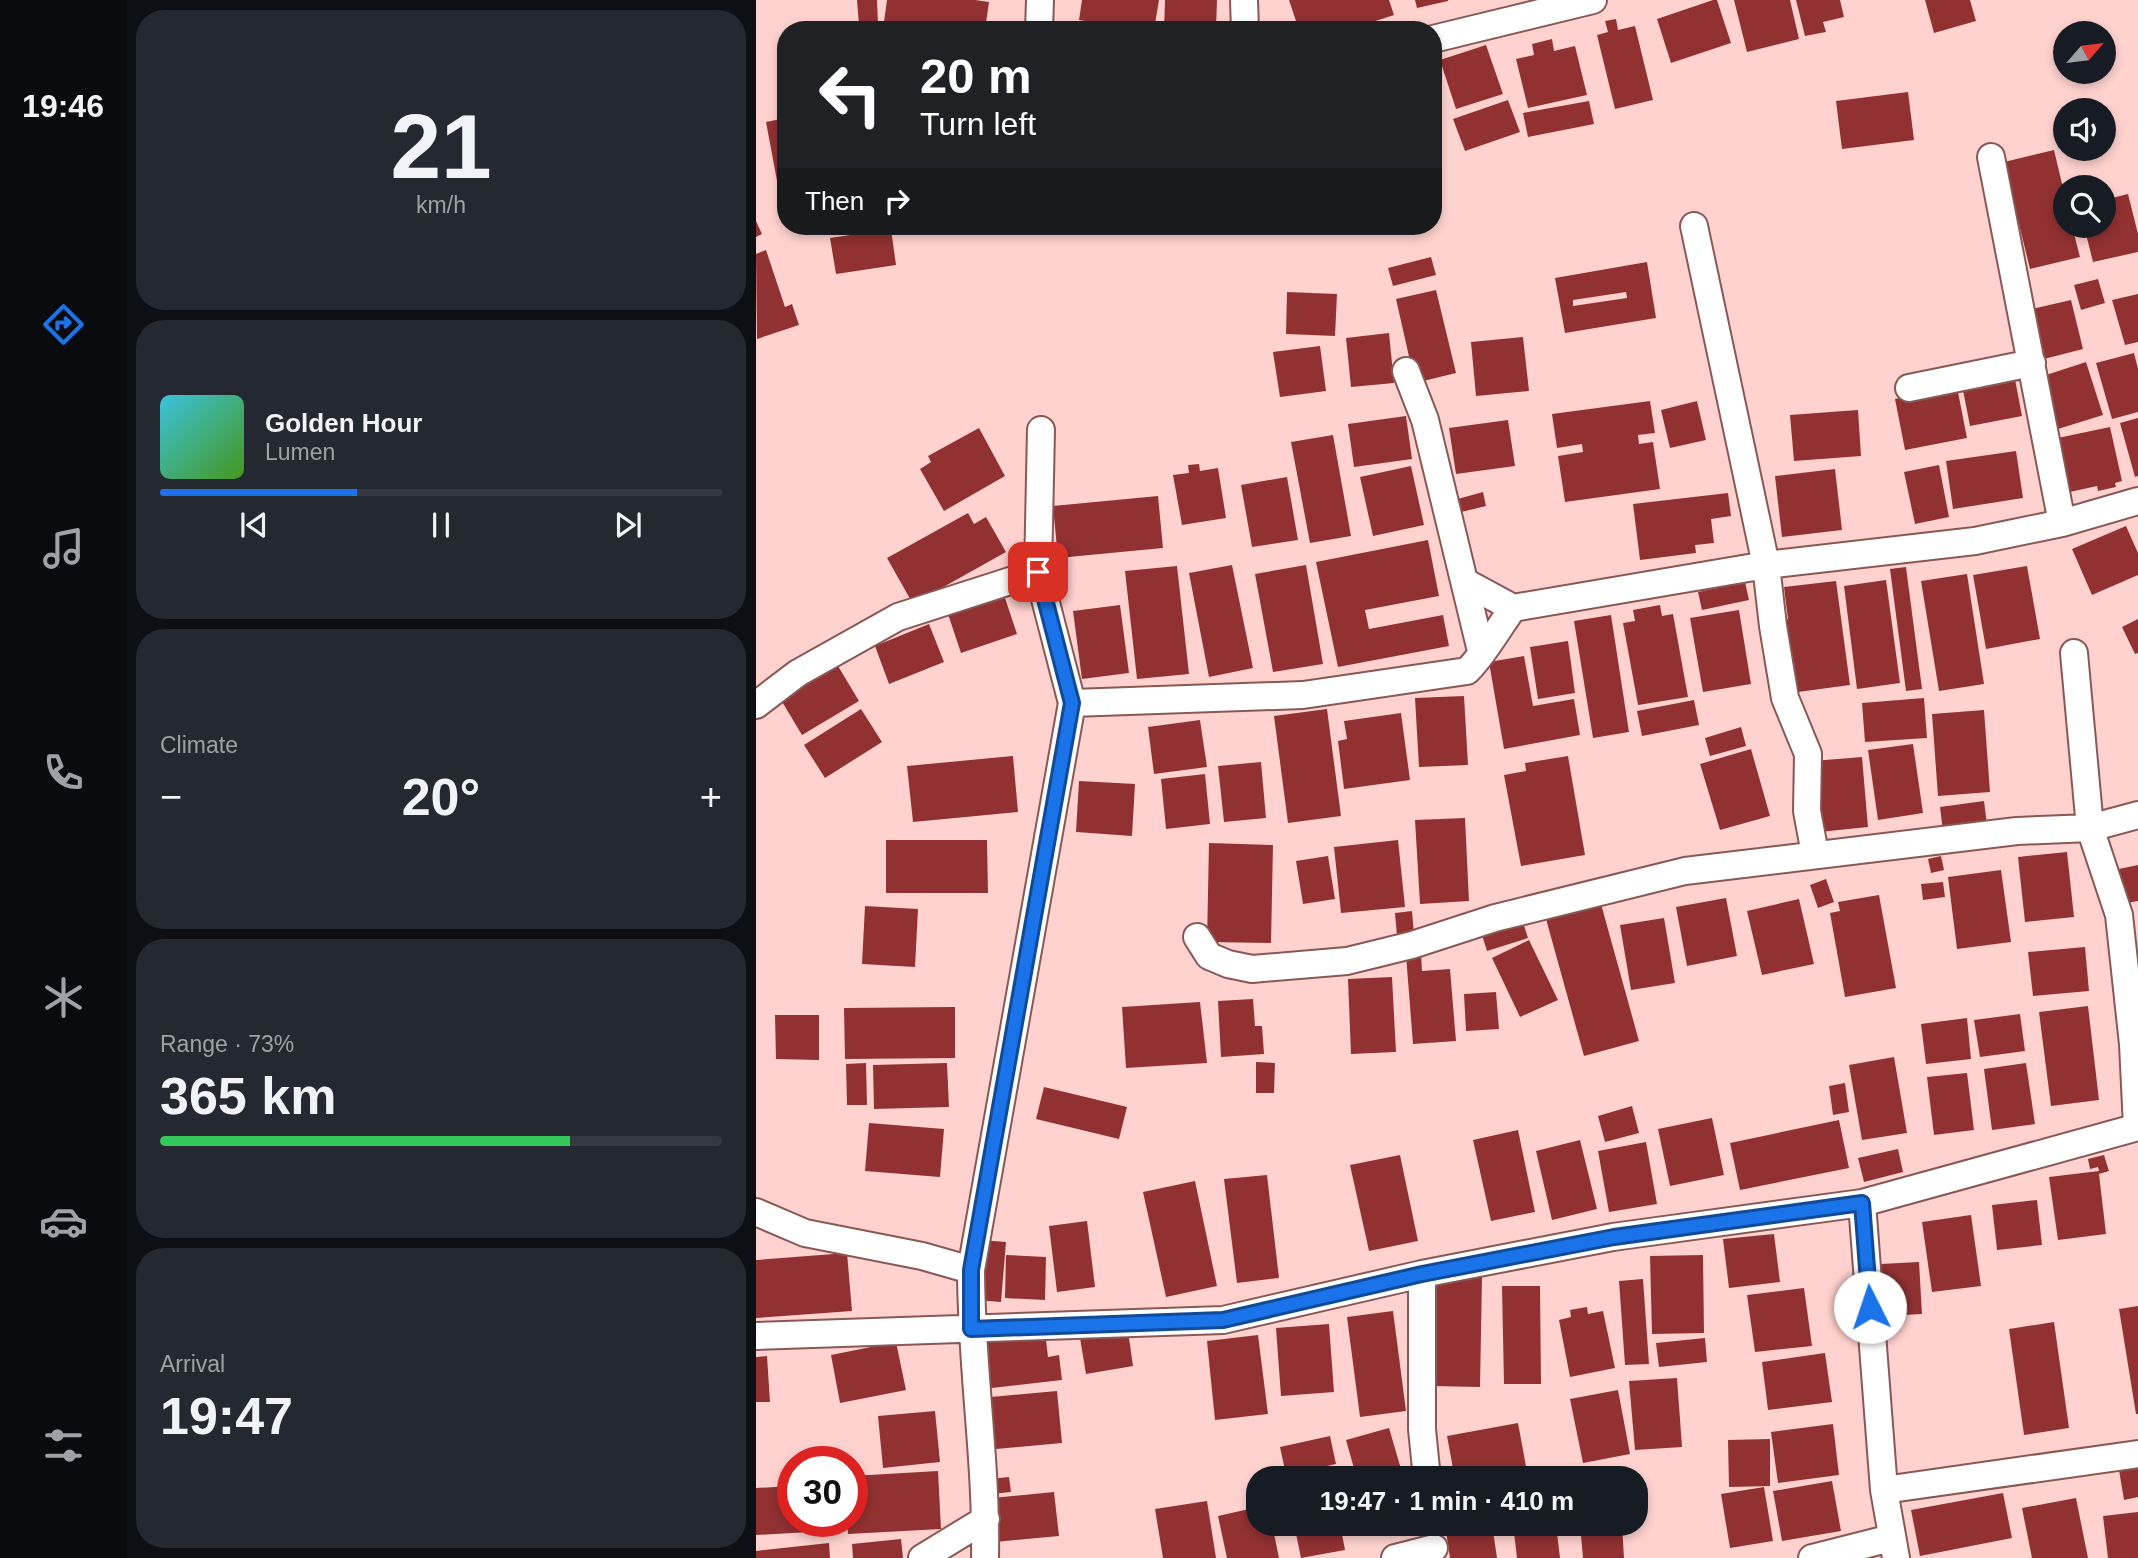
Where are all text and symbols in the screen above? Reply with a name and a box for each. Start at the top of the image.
north arrow [2053,21,2116,84]
map controls [2053,21,2116,238]
icon: left [805,49,896,140]
text: 20 m [920,49,1032,103]
text: 19:46 [22,88,104,124]
text: 21 [390,96,492,197]
button: sound [2053,98,2116,161]
text: Turn left [920,106,1036,142]
button: search [2053,175,2116,238]
icon: right [878,182,916,220]
text: Then [805,186,864,216]
text: km/h [416,192,466,218]
icon: directions [39,300,88,349]
text: Golden Hour [265,408,422,438]
text: Lumen [265,439,335,465]
icon: previous [235,506,273,544]
icon: pause [422,506,460,544]
icon: next [609,506,647,544]
icon: music [39,524,88,573]
pin [1008,542,1068,602]
icon: arrive [1019,553,1057,591]
text: Climate [160,732,238,758]
icon: phone [39,748,88,797]
text: 20° [402,768,480,826]
text: − [160,776,182,818]
text: + [700,776,722,818]
icon: climate [39,973,88,1022]
text: Range · 73% [160,1031,294,1057]
text: 365 km [160,1067,336,1125]
icon: car [39,1197,88,1246]
position arrow [1833,1270,1907,1344]
text: Arrival [160,1351,225,1377]
text: 19:47 [160,1387,293,1445]
icon: filters [39,1421,88,1470]
speed limit sign: 30 [777,1446,868,1537]
text: 19:47 · 1 min · 410 m [1320,1486,1574,1516]

